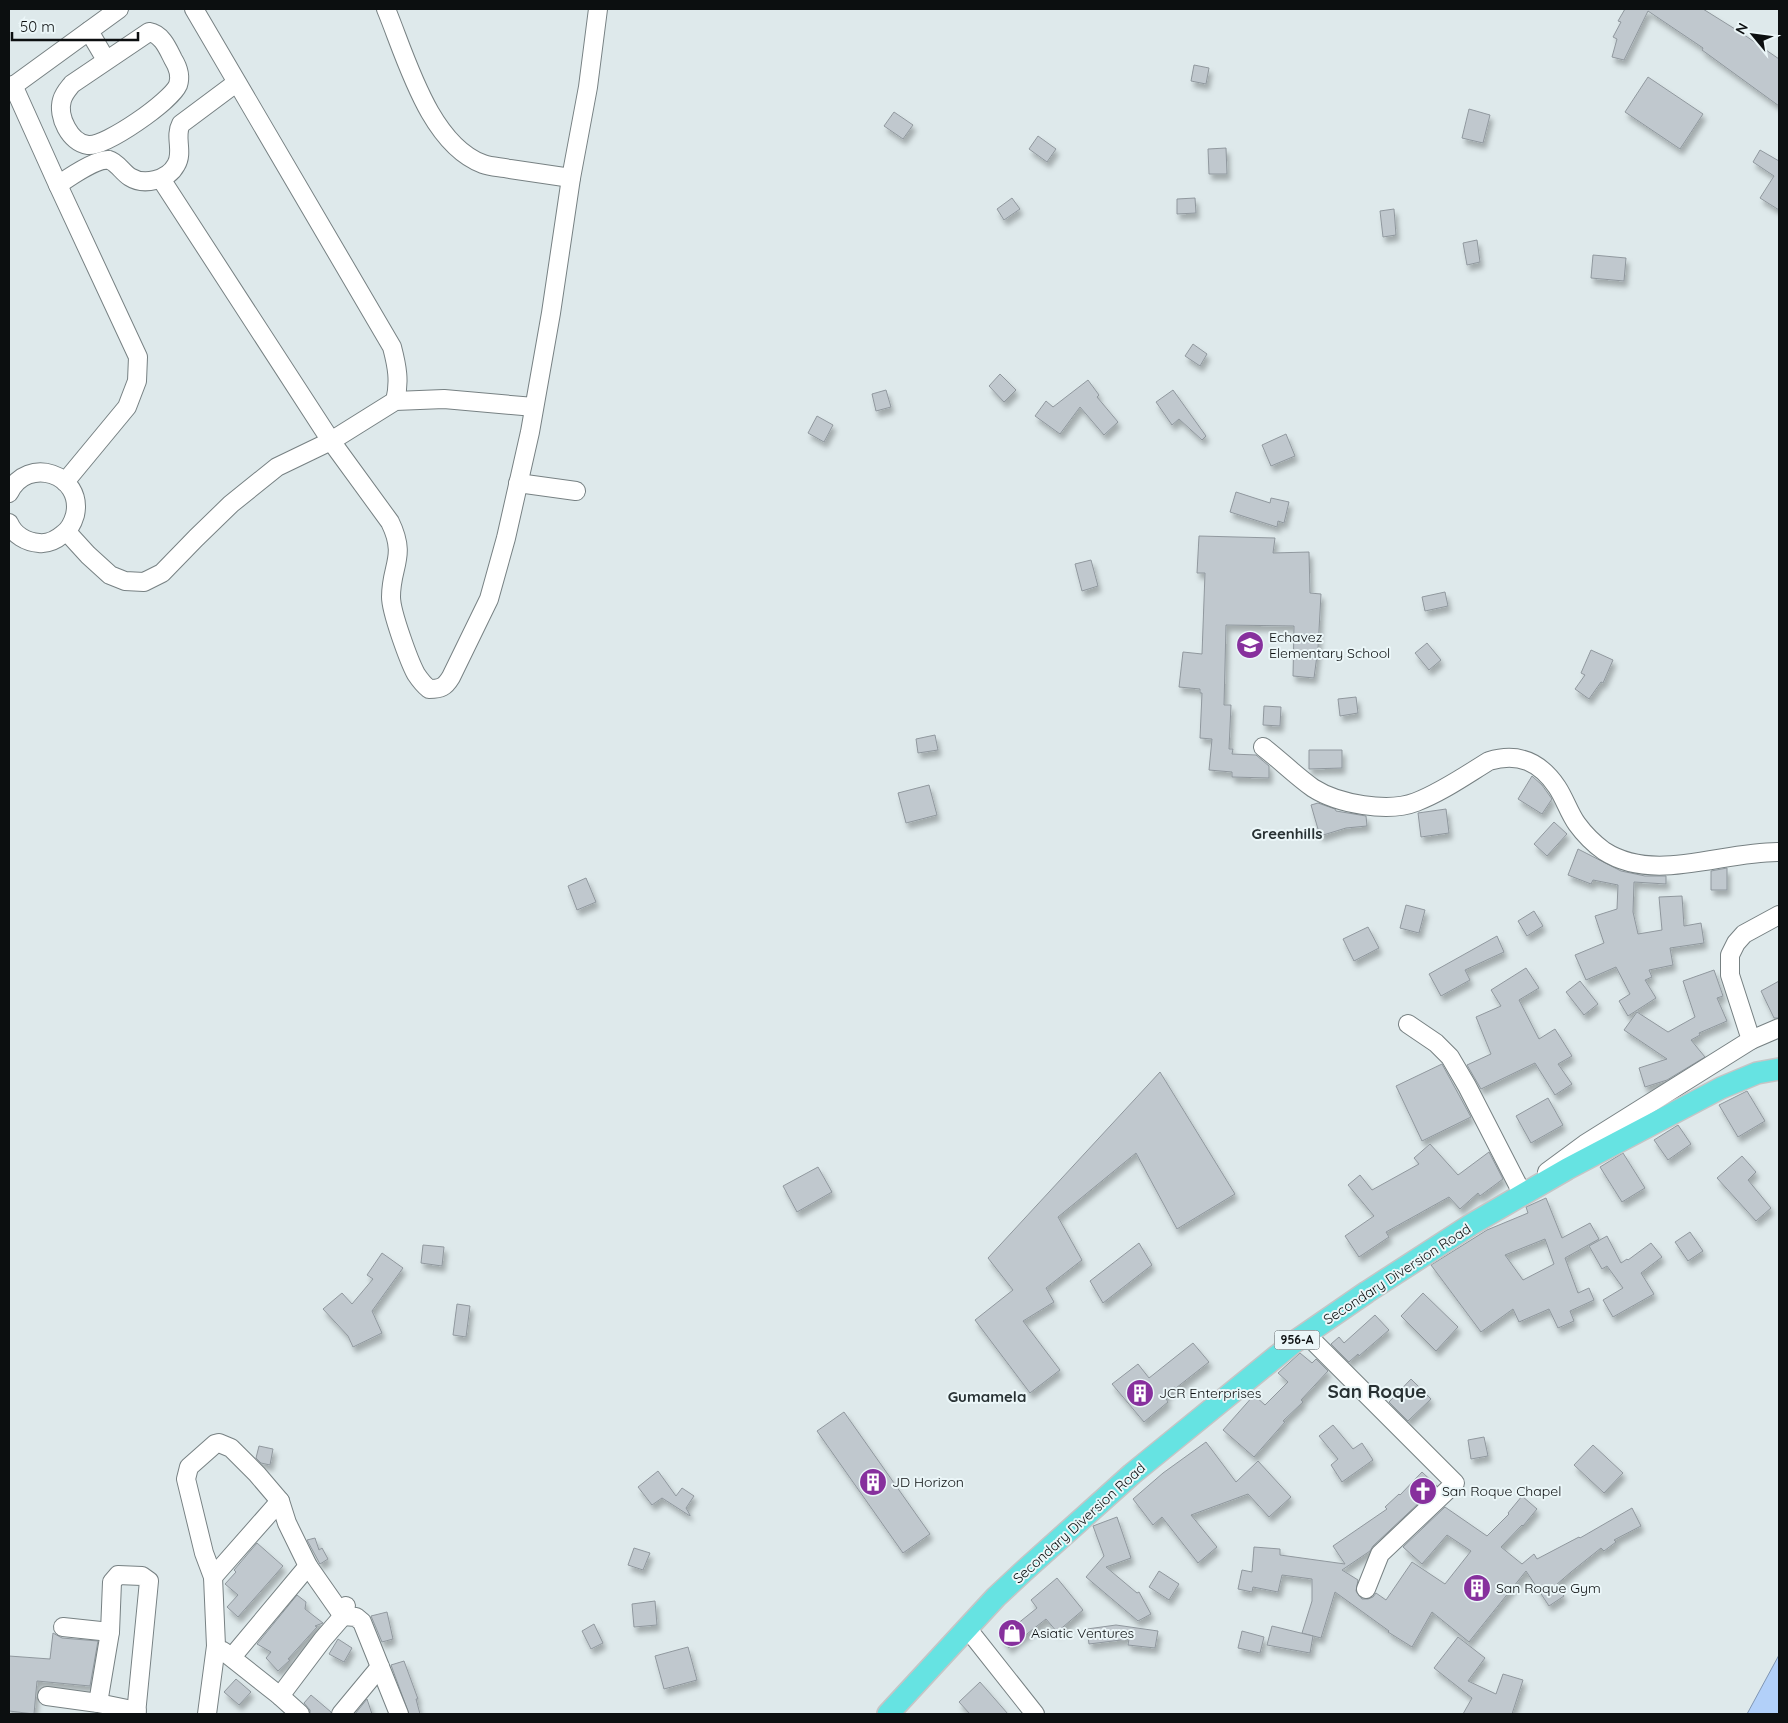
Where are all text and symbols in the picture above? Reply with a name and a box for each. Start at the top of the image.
scale bar [12,10,139,42]
north arrow [1728,10,1778,60]
text: 50 m [20,17,55,36]
text: N [1731,20,1752,38]
place label: Echavez Elementary School [1269,628,1390,662]
school or university icon: Echavez Elementary School [1235,630,1265,660]
district label: Greenhills [1252,824,1322,843]
street label: Secondary Diversion Road [1320,1220,1474,1328]
road number: 956-A [1274,1330,1320,1350]
building icon: JCR Enterprises [1125,1378,1155,1408]
district label: San Roque [1327,1379,1427,1403]
place label: JCR Enterprises [1159,1384,1261,1402]
district label: Gumamela [948,1387,1026,1406]
street label: Secondary Diversion Road [1009,1459,1149,1587]
building icon: JD Horizon [858,1467,888,1497]
place label: JD Horizon [892,1473,964,1491]
church icon: San Roque Chapel [1408,1476,1438,1506]
place label: San Roque Chapel [1442,1482,1561,1500]
building icon: San Roque Gym [1462,1573,1492,1603]
place label: San Roque Gym [1496,1579,1601,1597]
shop icon: Asiatic Ventures [997,1618,1027,1648]
place label: Asiatic Ventures [1031,1624,1134,1642]

